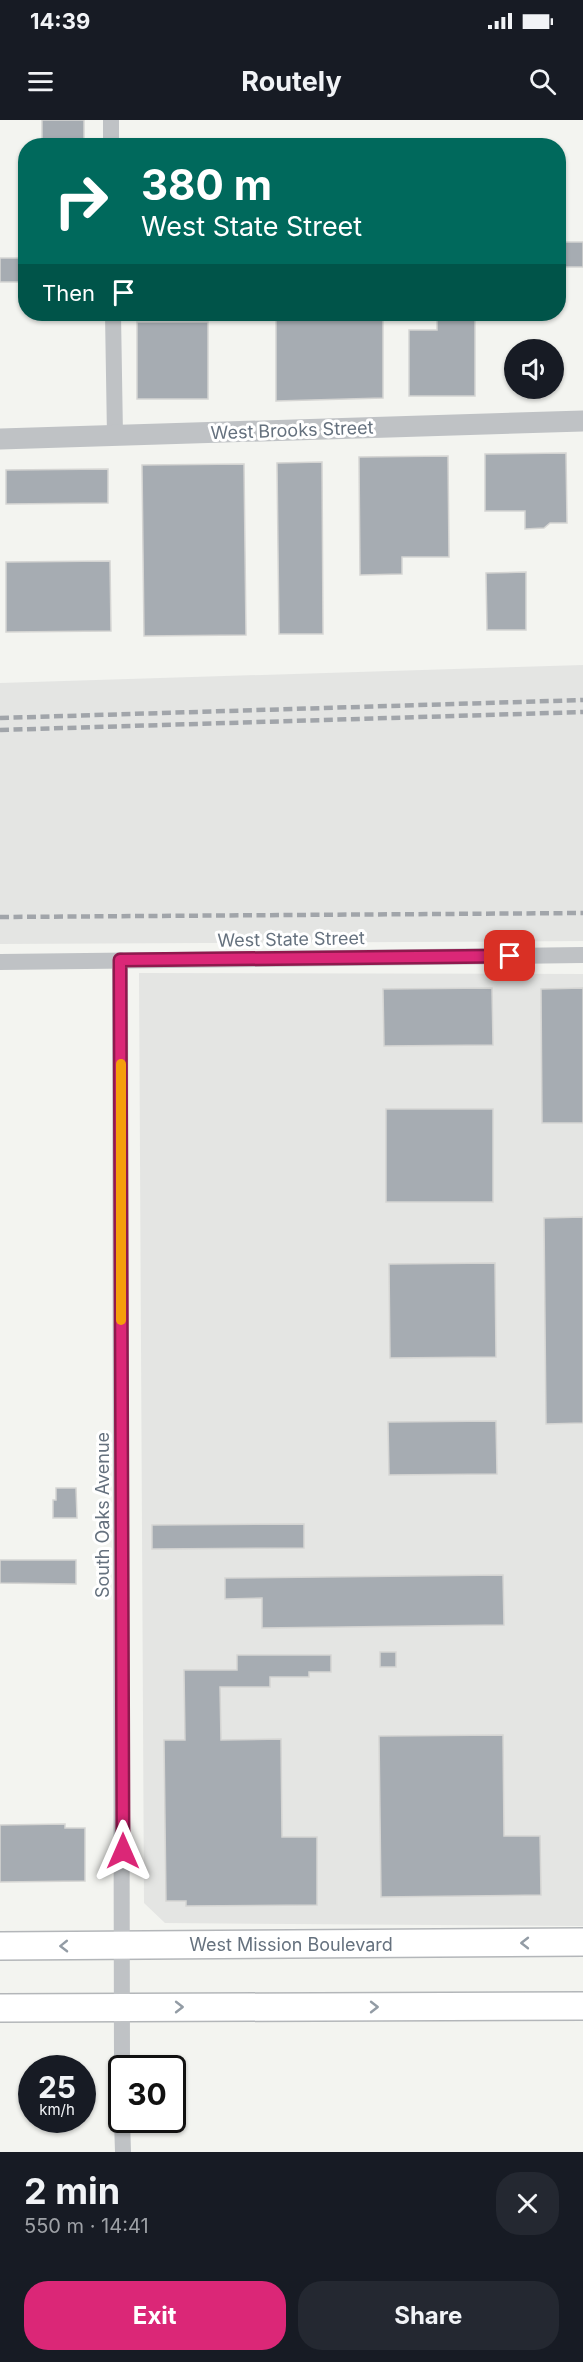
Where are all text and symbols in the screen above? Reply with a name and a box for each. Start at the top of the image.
text: 14:39 [30,8,90,34]
icon: menu [24,65,57,98]
text: Routely [241,65,342,98]
icon: search [526,65,559,98]
text: 380 m [141,159,272,210]
icon: right [42,162,120,240]
text: West State Street [141,210,362,243]
icon: arrive [107,276,140,309]
text: Then [42,280,95,306]
map controls [504,339,564,399]
button: sound [504,339,564,399]
street label: West Brooks Street [210,417,374,443]
street label: West State Street [217,927,365,951]
pin [484,930,535,981]
icon: arrive [493,939,526,972]
street label: South Oaks Avenue [92,1432,113,1598]
position arrow [91,1819,155,1883]
street label: West Mission Boulevard [189,1934,393,1955]
one-way arrow [520,1937,529,1949]
one-way arrow [60,1939,69,1952]
one-way arrow [175,2001,184,2013]
one-way arrow [370,2001,379,2013]
speed limit sign: 30 [108,2055,186,2133]
text: 25 [38,2069,76,2105]
text: km/h [39,2100,75,2119]
text: 2 min [24,2169,120,2213]
button: close [496,2172,559,2235]
text: 550 m · 14:41 [24,2214,149,2238]
button: Exit [24,2281,286,2350]
button: Share [298,2281,559,2350]

